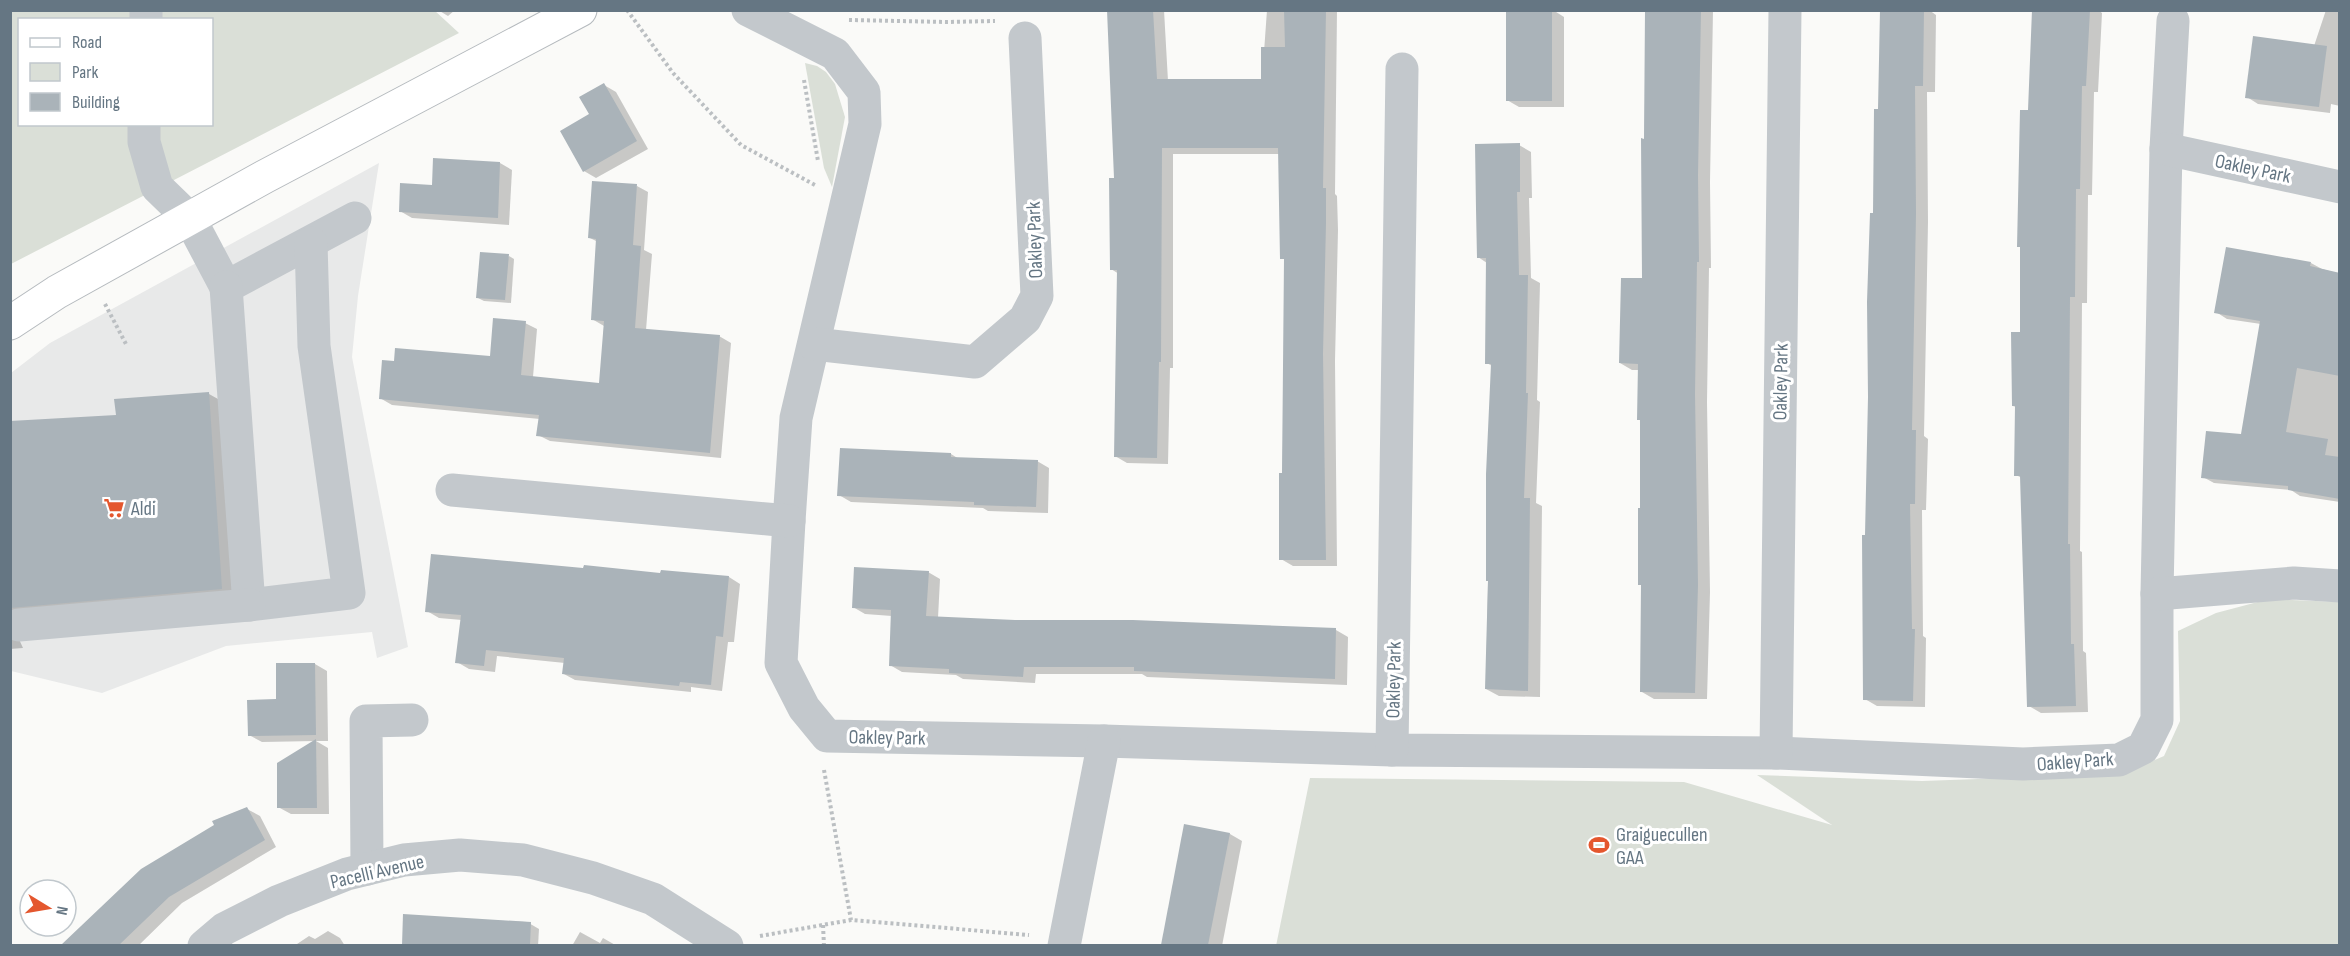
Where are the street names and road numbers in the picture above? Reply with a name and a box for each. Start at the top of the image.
street label: Oakley Park [2213,149,2293,189]
street label: Oakley Park [1022,201,1048,279]
street label: Oakley Park [1768,343,1794,421]
street label: Oakley Park [1381,641,1407,719]
street label: Oakley Park [848,725,926,751]
street label: Oakley Park [2036,747,2115,777]
street label: Pacelli Avenue [328,850,426,894]

